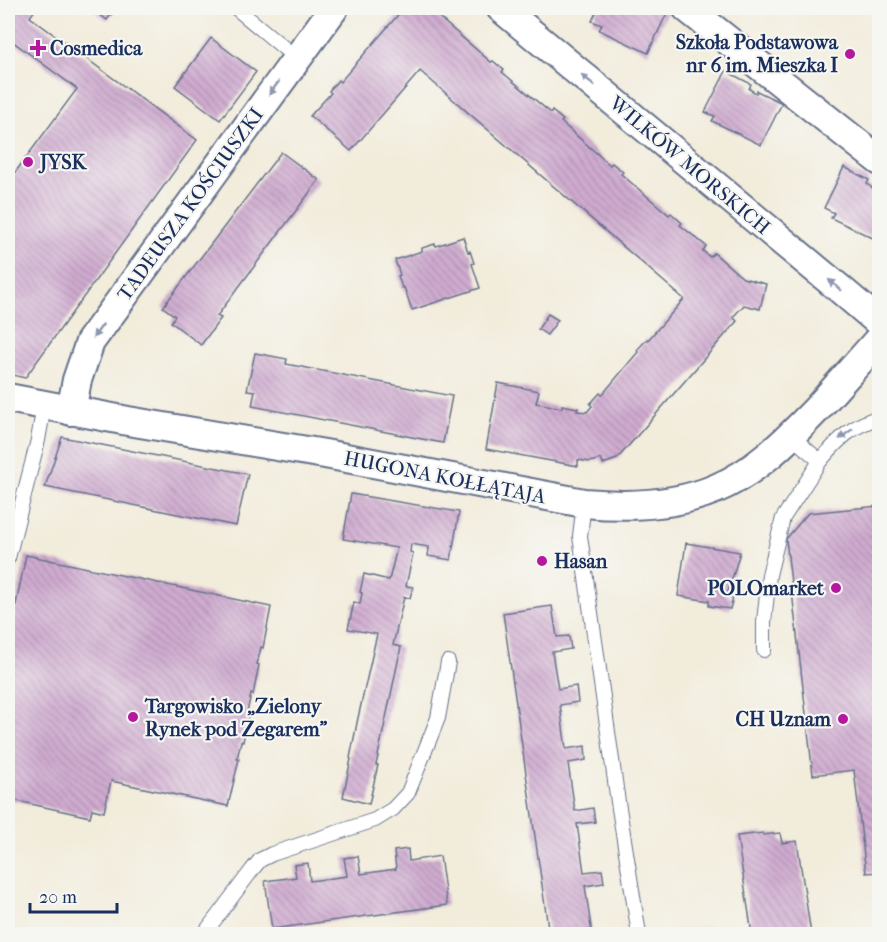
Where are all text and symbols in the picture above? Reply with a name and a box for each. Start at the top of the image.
place label: Szkoła Podstawowa nr 6 im. Mieszka I [676,31,839,77]
place label: Cosmedica [50,37,143,60]
marker: Cosmedica [31,41,45,55]
marker: Szkoła Podstawowa nr 6 im. Mieszka I [843,47,857,61]
one-way arrow [581,74,596,87]
one-way arrow [268,80,280,96]
street label: WILKÓW MORSKICH [604,89,776,239]
street label: TADEUSZA KOŚCIUSZKI [112,103,268,305]
place label: JYSK [38,151,88,174]
marker: JYSK [21,155,35,169]
one-way arrow [828,279,843,292]
one-way arrow [92,323,104,339]
one-way arrow [839,428,854,440]
street label: HUGONA KOŁŁĄTAJA [342,447,549,509]
place label: Hasan [554,550,608,573]
marker: Hasan [535,554,549,568]
place label: POLOmarket [707,577,825,600]
marker: POLOmarket [829,581,843,595]
place label: Targowisko „Zielony Rynek pod Zegarem” [144,695,328,741]
place label: CH Uznam [736,708,831,731]
marker: Targowisko „Zielony Rynek pod Zegarem” [126,710,140,724]
marker: CH Uznam [836,712,850,726]
scale bar [30,876,117,914]
text: 20 m [39,887,77,908]

